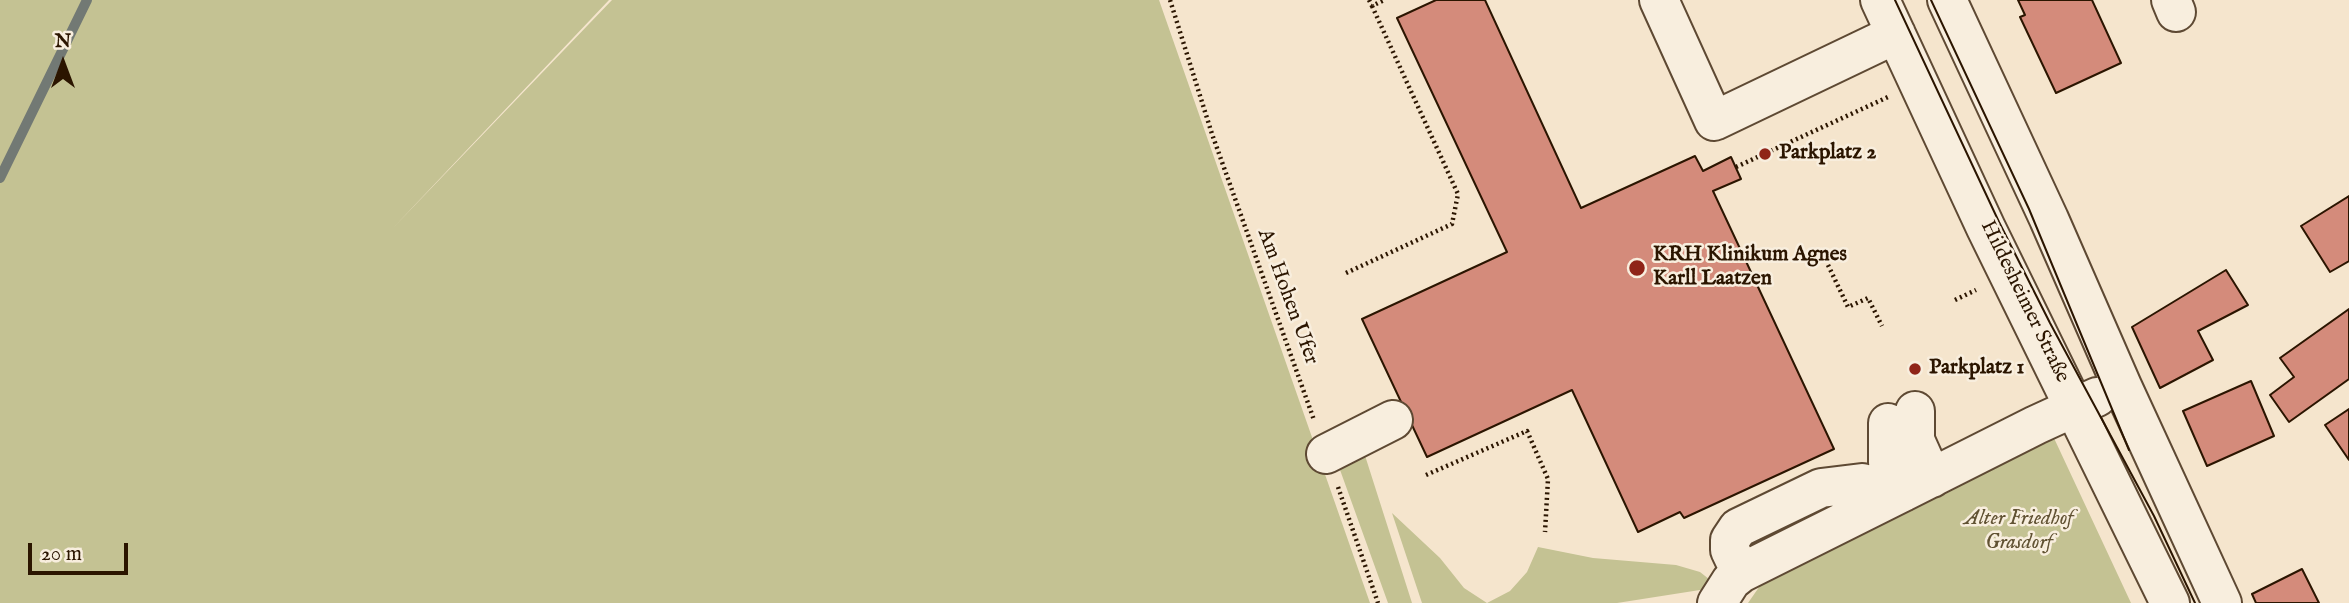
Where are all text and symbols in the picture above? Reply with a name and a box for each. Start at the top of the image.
north arrow [28,28,98,98]
text: N [55,30,71,54]
place label: Parkplatz 2 [1779,141,1876,167]
marker: Parkplatz 2 [1757,146,1773,162]
street label: Hildesheimer Straße [1974,217,2074,387]
street label: Am Hohen Ufer [1251,226,1323,368]
place label: KRH Klinikum Agnes Karll Laatzen [1653,243,1847,293]
marker: KRH Klinikum Agnes Karll Laatzen [1627,258,1647,278]
place label: Parkplatz 1 [1929,356,2024,382]
marker: Parkplatz 1 [1907,361,1923,377]
park label: Alter Friedhof Grasdorf [1964,507,2074,557]
scale bar [32,530,131,574]
text: 20 m [41,541,82,568]

